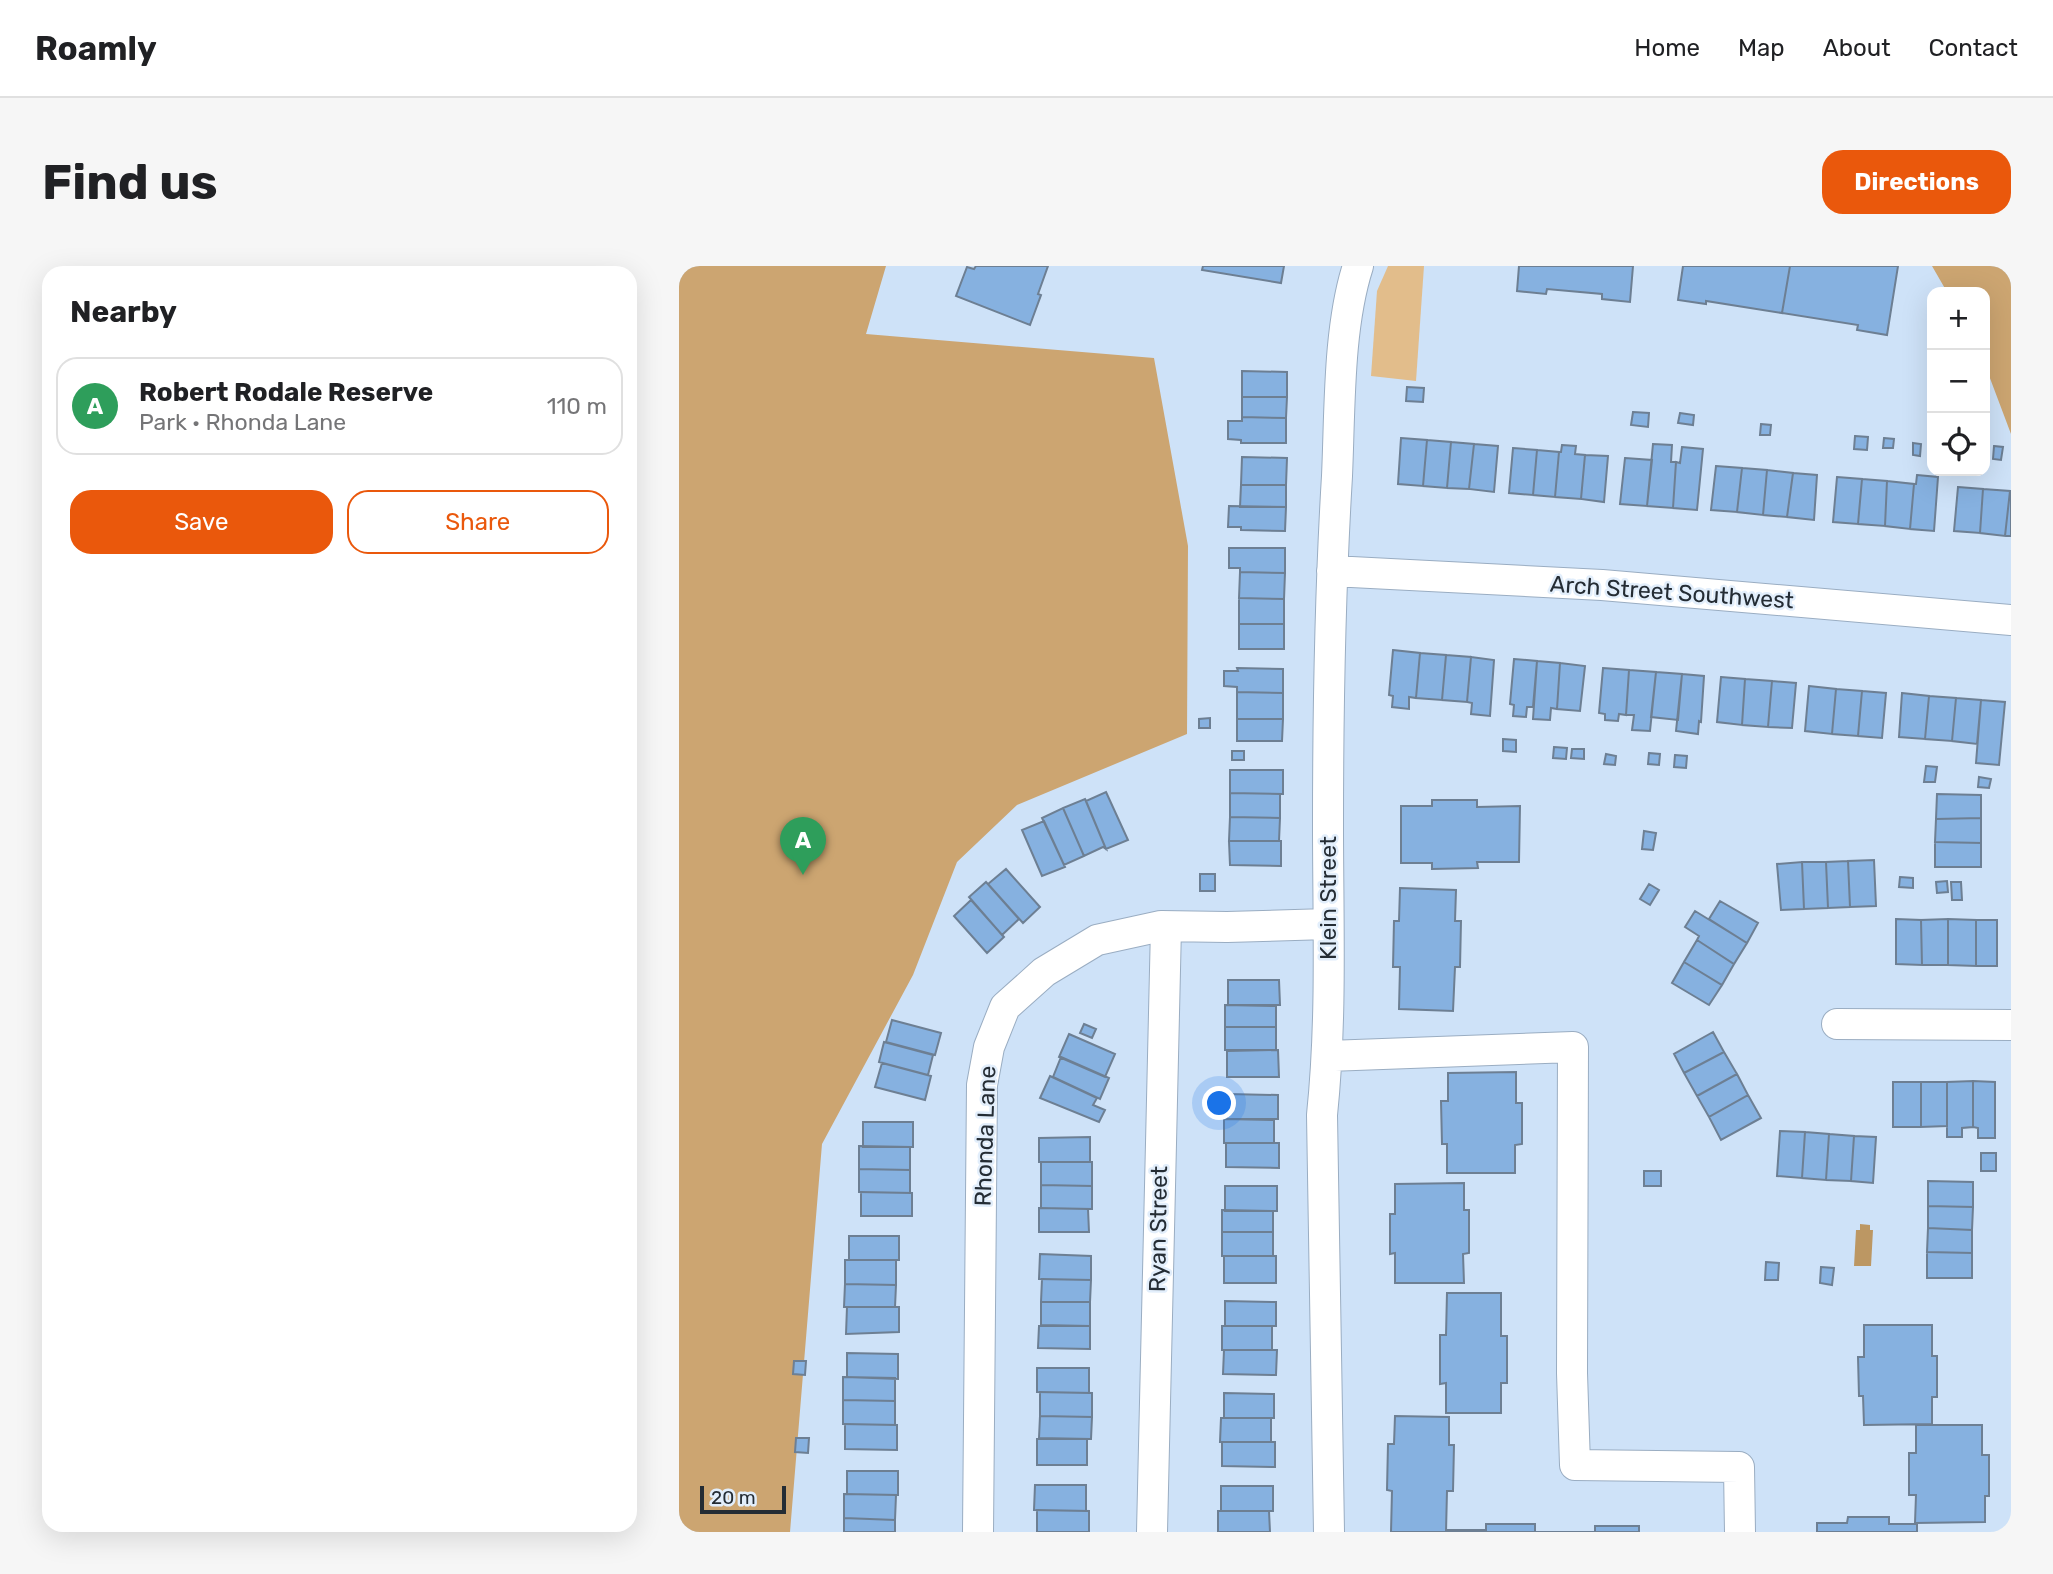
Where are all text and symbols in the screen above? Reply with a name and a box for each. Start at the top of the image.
text: Roamly [35,29,157,68]
text: Home [1634,34,1700,62]
text: Map [1738,34,1785,62]
text: About [1823,34,1891,62]
text: Contact [1929,34,2018,62]
button: Directions [1822,150,2011,214]
text: Find us [42,153,218,211]
map controls [1927,287,1990,476]
button: + [1927,287,1990,350]
text: Nearby [70,294,177,330]
button: − [1927,350,1990,413]
text: Robert Rodale Reserve [139,377,433,408]
text: A [87,392,103,420]
text: 110 m [547,392,607,420]
text: Park · Rhonda Lane [139,408,346,436]
button: locate [1927,413,1990,476]
button: Save [70,490,333,554]
button: Share [347,490,609,554]
street label: Arch Street Southwest [1549,570,1795,614]
pin: A [780,817,826,875]
street label: Klein Street [1314,836,1342,960]
street label: Rhonda Lane [969,1065,1001,1207]
your location [1202,1086,1236,1120]
street label: Ryan Street [1143,1166,1173,1292]
scale bar [700,1483,786,1515]
text: 20 m [711,1486,756,1509]

